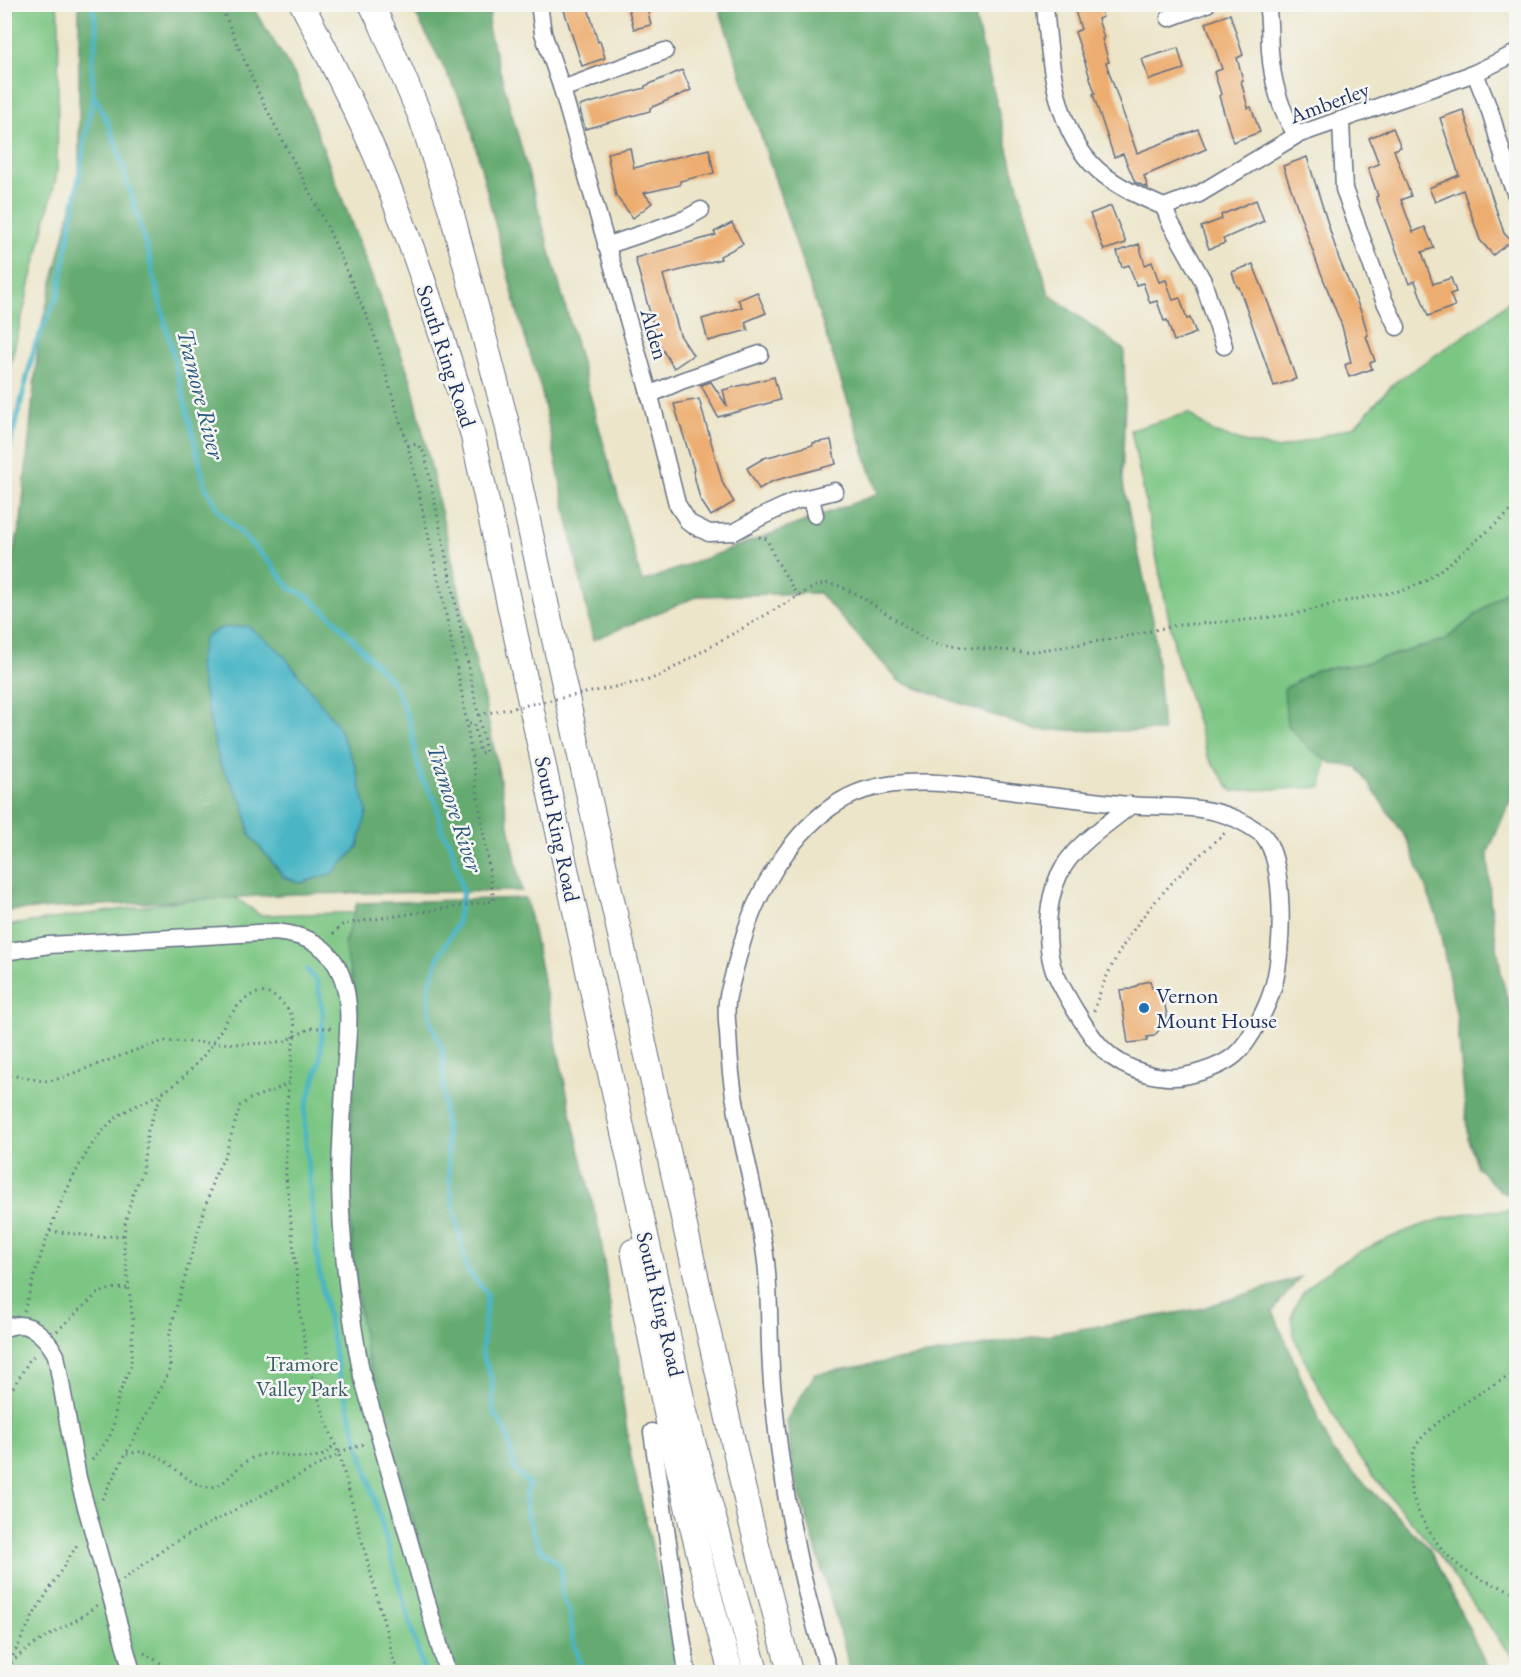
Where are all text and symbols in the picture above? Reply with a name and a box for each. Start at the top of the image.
street label: Amberley [1284,75,1374,131]
street label: South Ring Road [410,281,483,432]
street label: Alden [633,304,676,363]
water label: Tramore River [170,325,233,464]
water label: Tramore River [420,740,491,878]
street label: South Ring Road [528,754,587,905]
place label: Vernon Mount House [1156,981,1277,1035]
marker: Vernon Mount House [1137,1001,1151,1015]
street label: South Ring Road [630,1229,691,1380]
park label: Tramore Valley Park [256,1349,349,1403]

